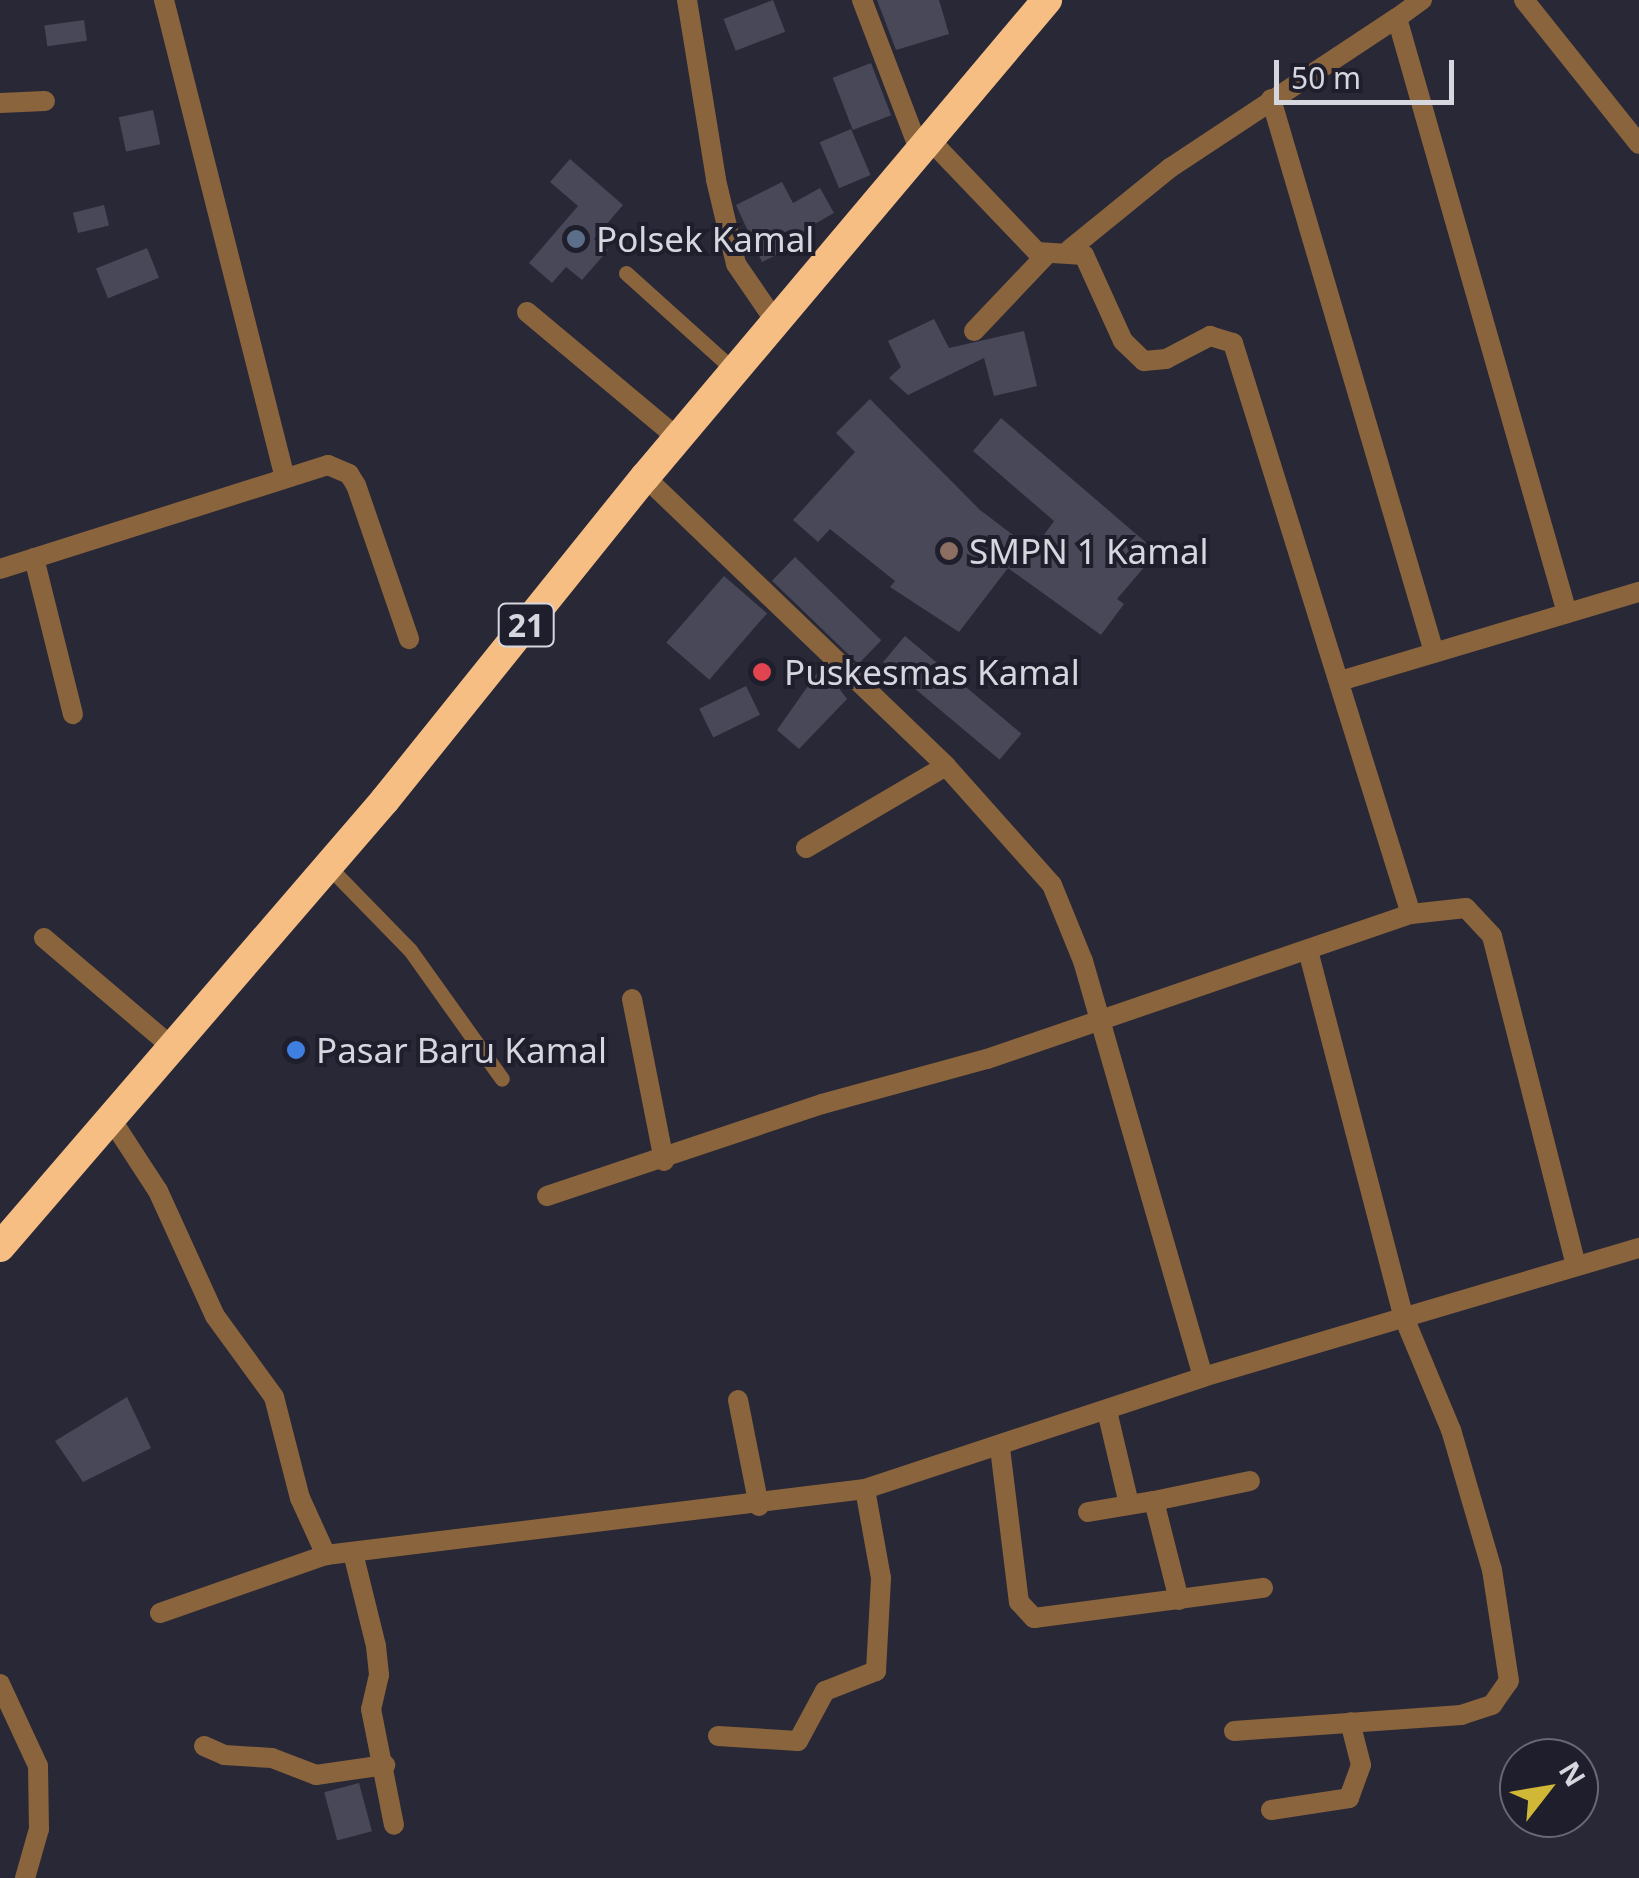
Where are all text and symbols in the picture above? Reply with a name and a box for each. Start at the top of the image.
scale bar [1279,40,1459,102]
text: 50 m [1291,57,1361,98]
place label: Polsek Kamal [596,218,814,260]
marker: Polsek Kamal [565,228,587,250]
place label: SMPN 1 Kamal [969,530,1209,572]
marker: SMPN 1 Kamal [938,540,960,562]
road number: 21 [496,598,556,652]
place label: Puskesmas Kamal [784,651,1080,693]
marker: Puskesmas Kamal [749,659,775,685]
place label: Pasar Baru Kamal [316,1029,607,1071]
marker: Pasar Baru Kamal [285,1039,307,1061]
north arrow [1499,1738,1599,1838]
text: N [1551,1754,1595,1793]

